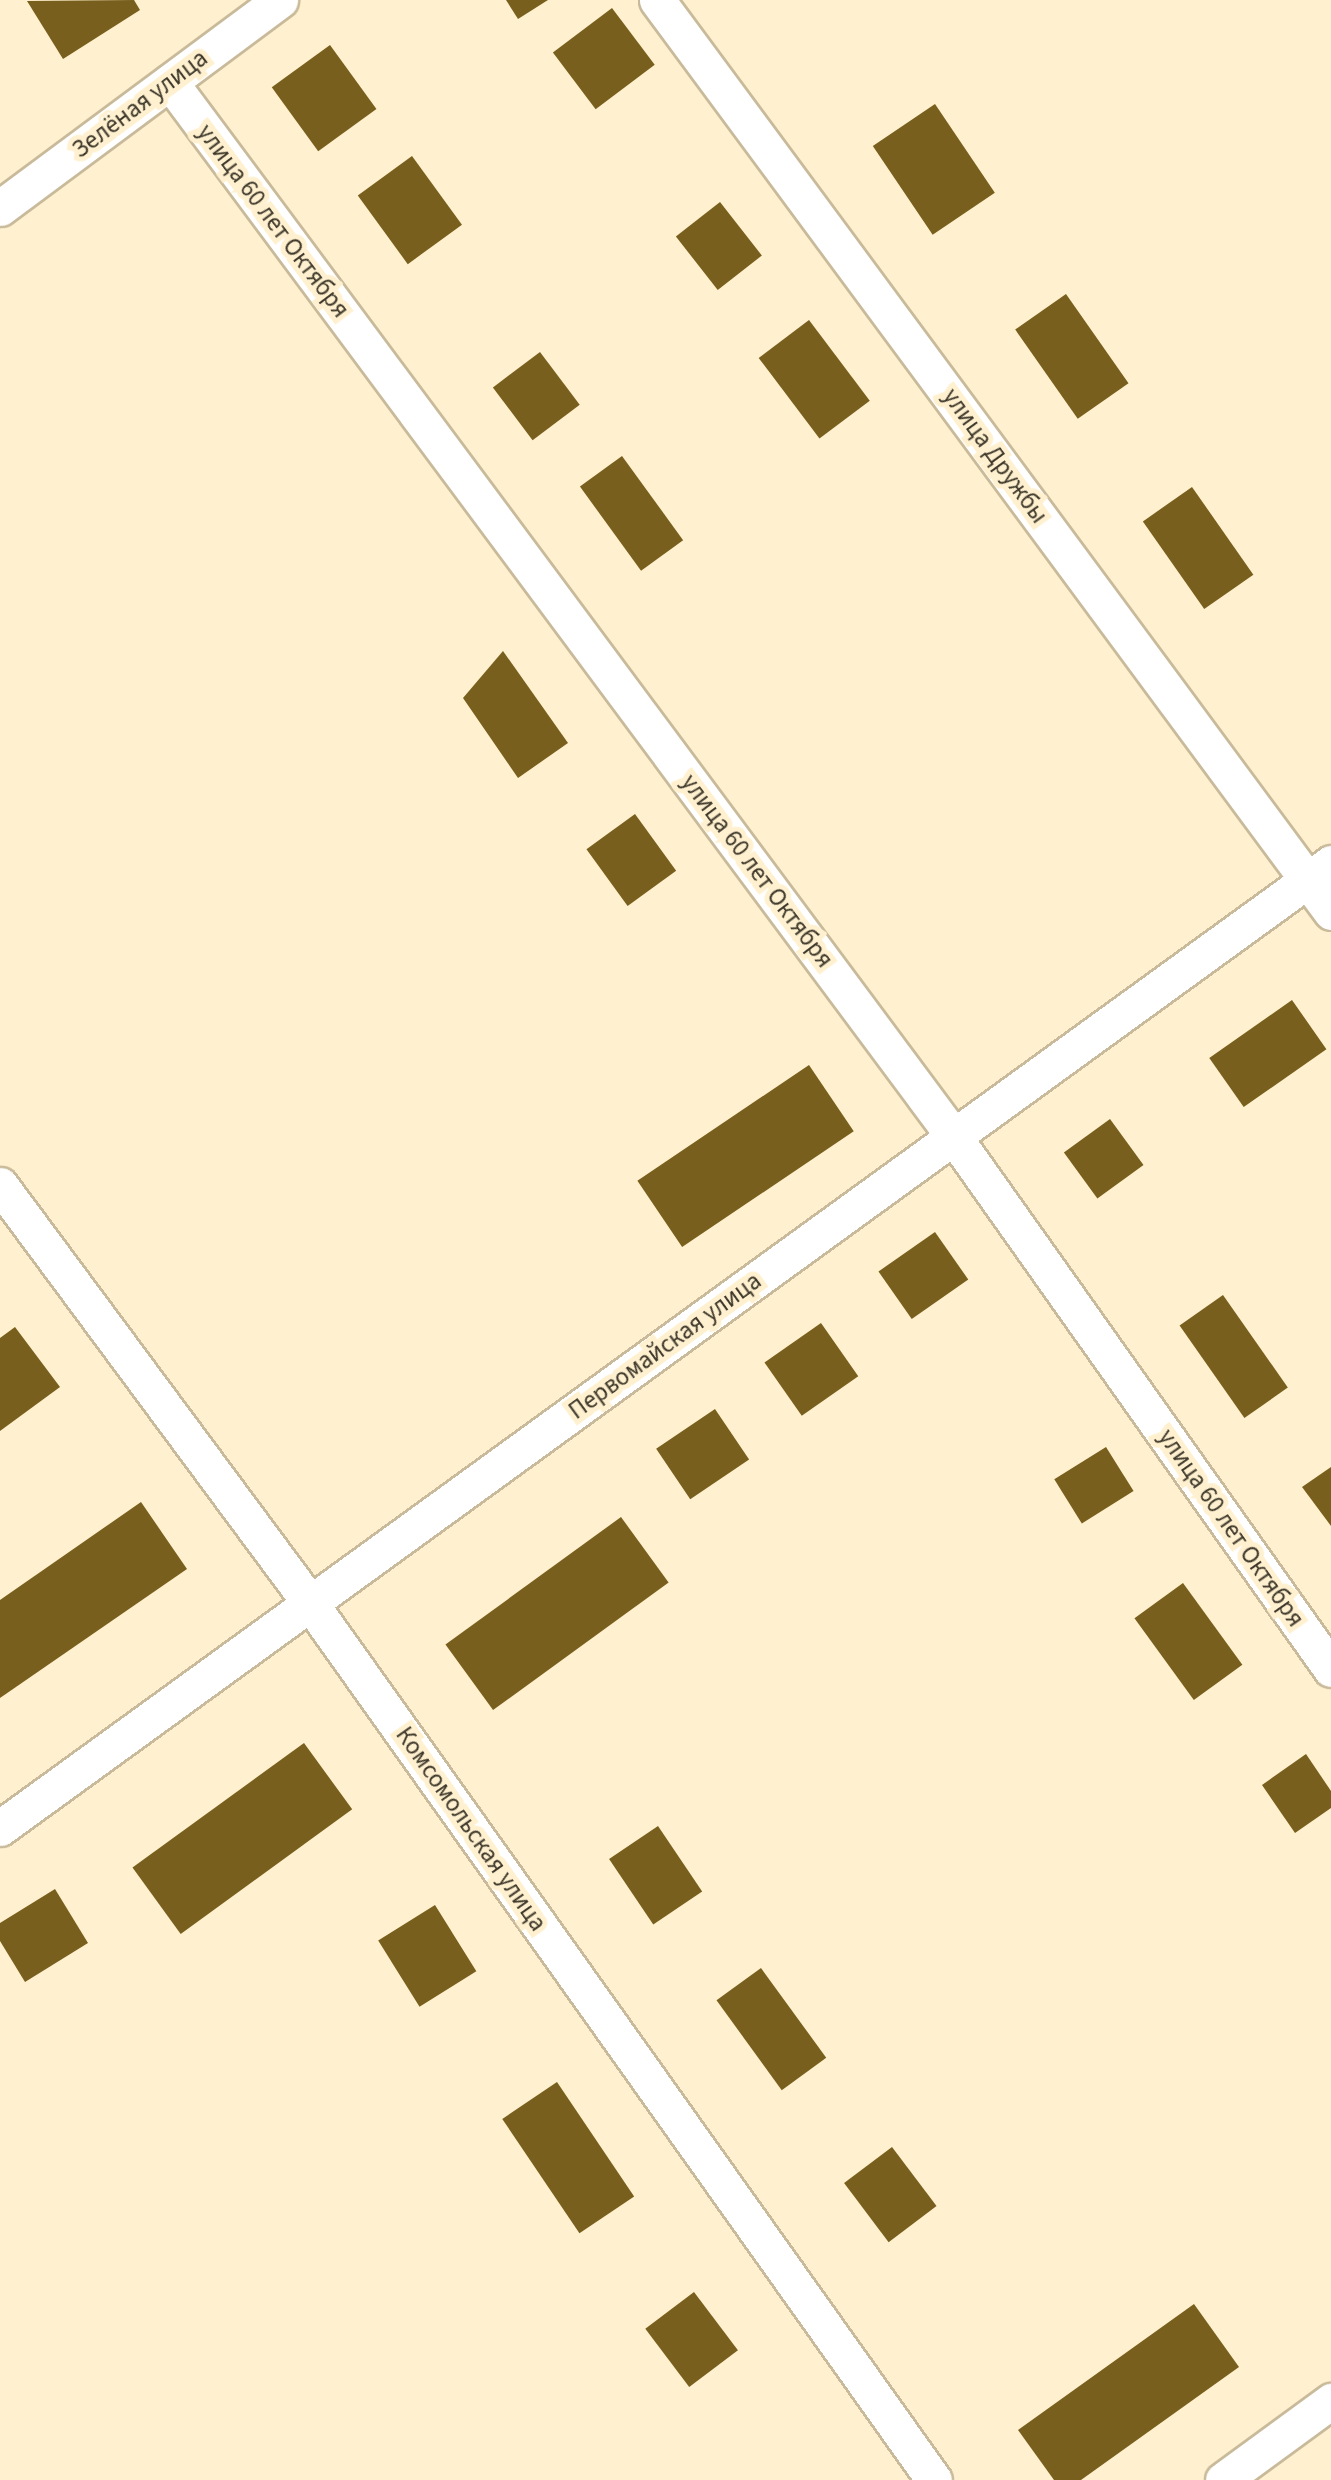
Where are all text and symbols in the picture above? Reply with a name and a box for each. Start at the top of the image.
street label: Зелёная улица [66,43,214,165]
street label: улица 60 лет Октября [190,118,356,324]
street label: улица Дружбы [936,383,1054,529]
street label: улица 60 лет Октября [674,768,840,974]
street label: Первомайская улица [563,1266,767,1426]
street label: улица 60 лет Октября [1151,1423,1311,1633]
street label: Комсомольская улица [389,1721,553,1937]

